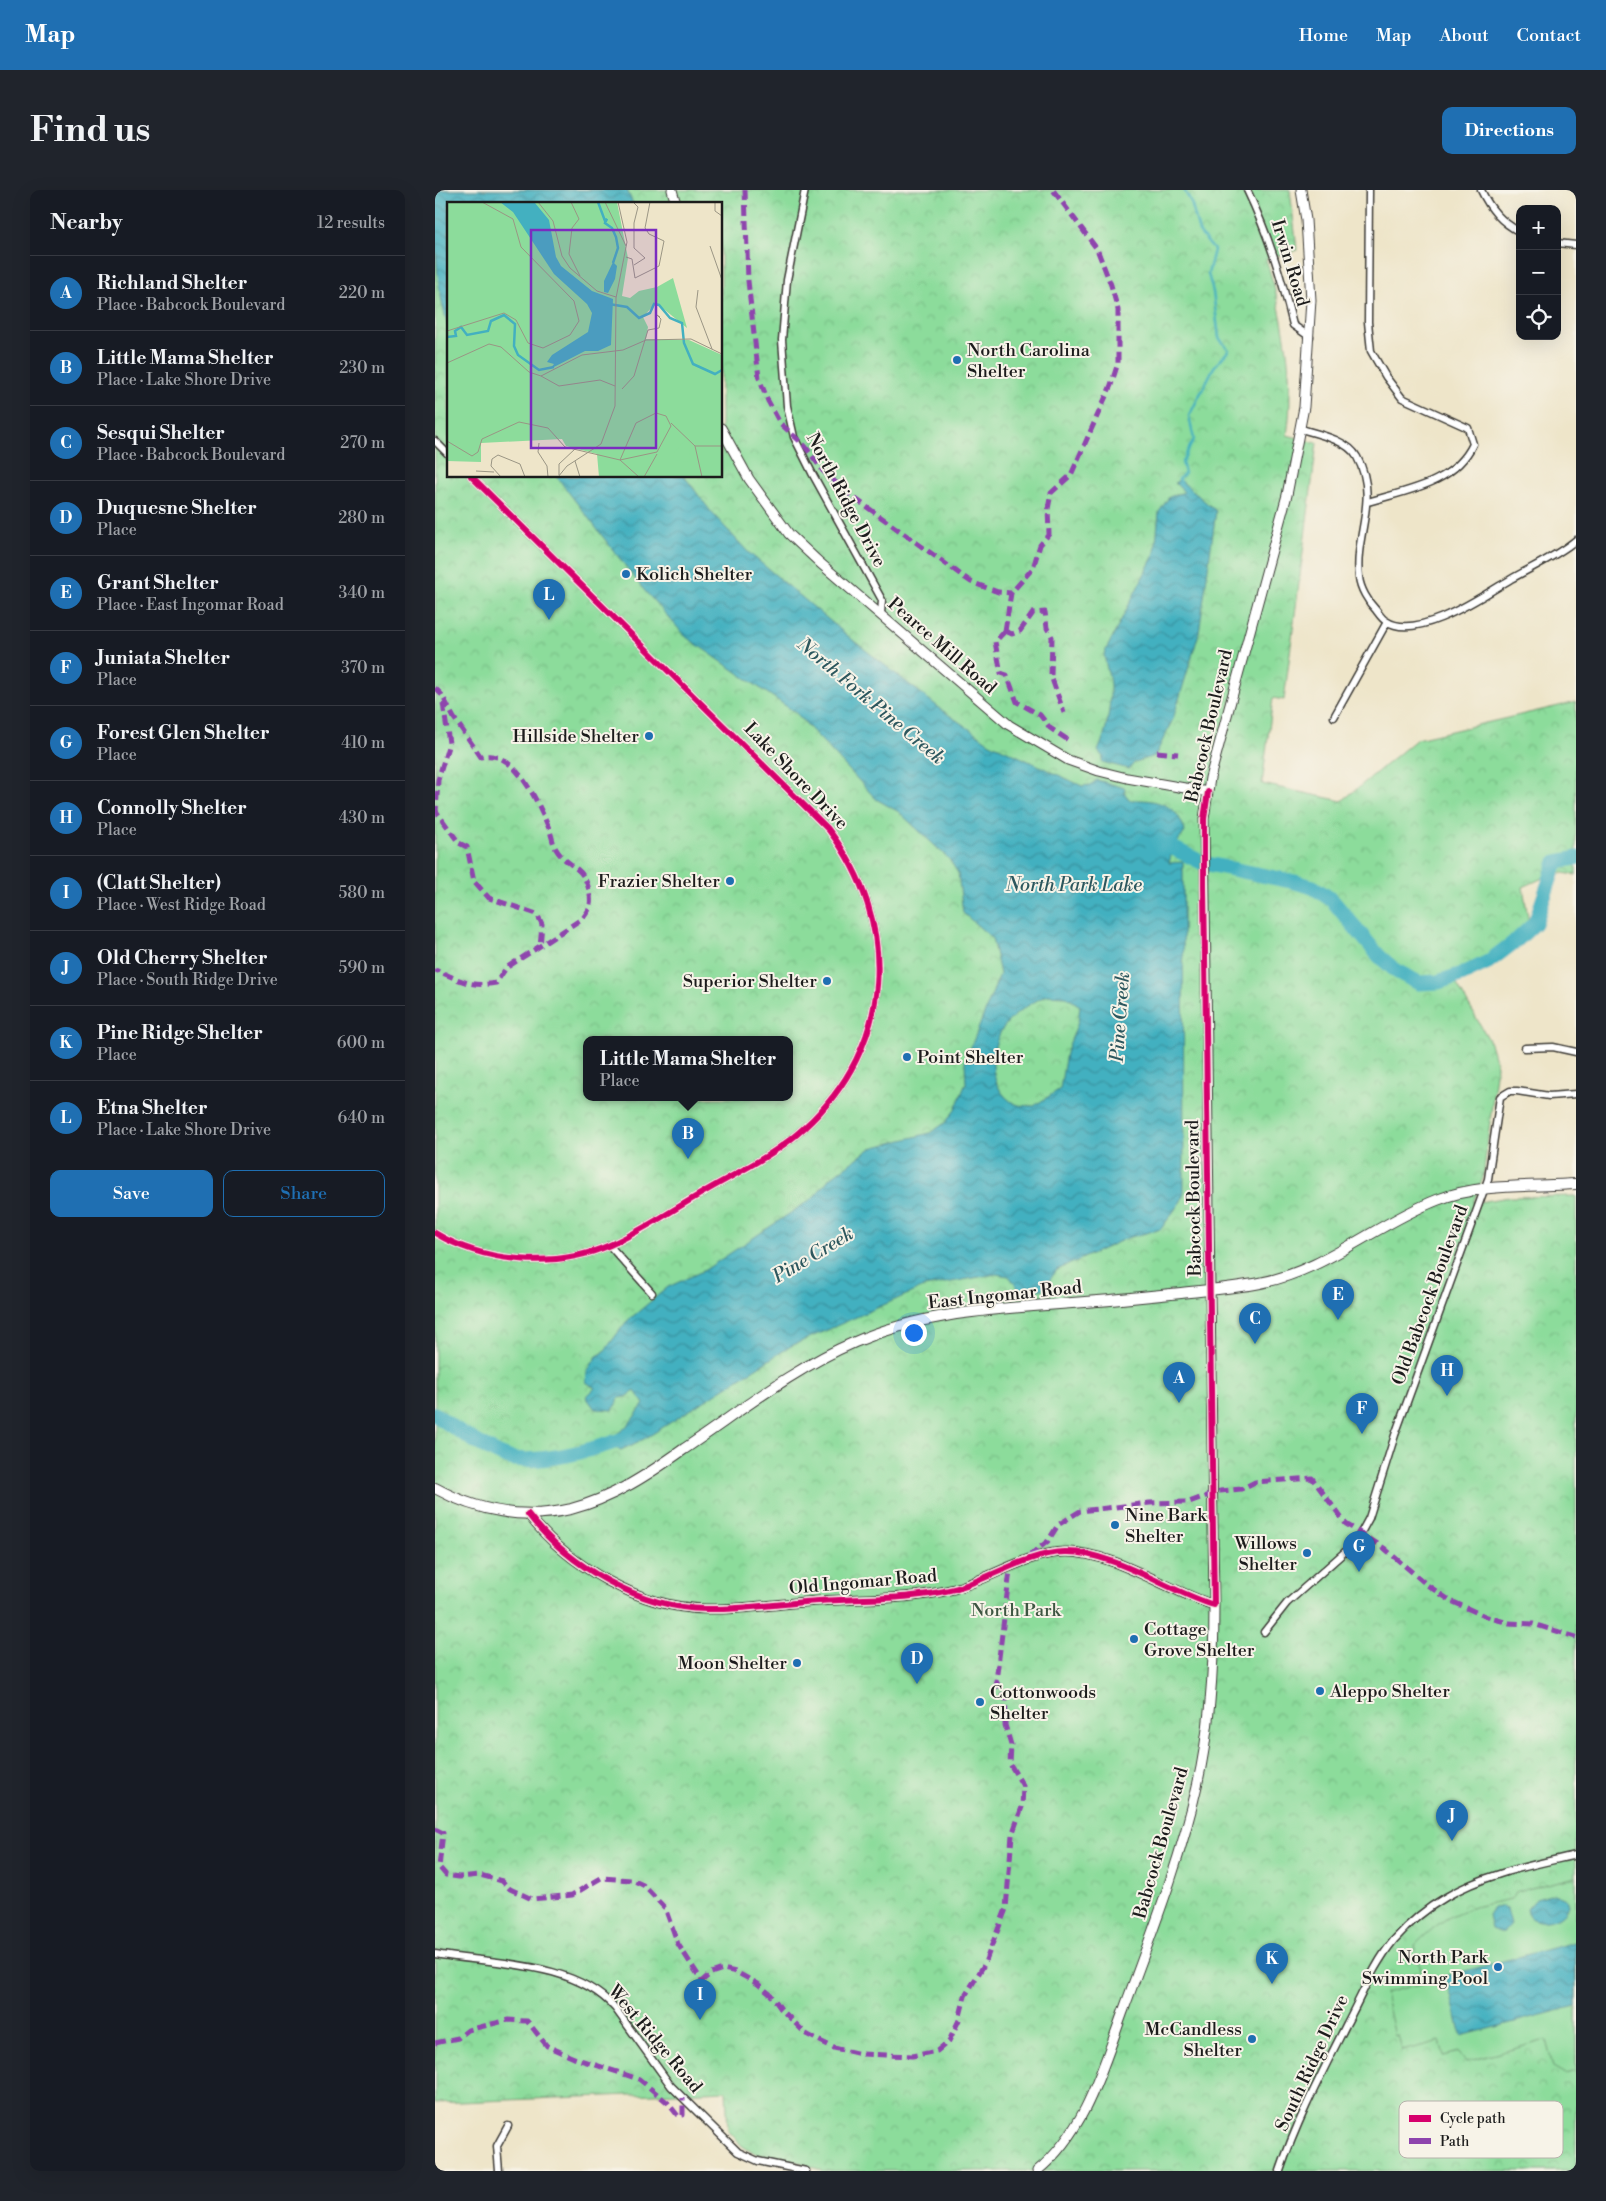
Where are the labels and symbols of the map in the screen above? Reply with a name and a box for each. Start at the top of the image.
inset map [447,202,723,478]
street label: Irwin Road [1266,217,1314,310]
place label: North Carolina Shelter [967,339,1091,383]
marker: North Carolina Shelter [951,354,963,366]
street label: North Ridge Drive [801,429,891,571]
place label: Kolich Shelter [636,563,753,586]
marker: Kolich Shelter [620,568,632,580]
pin: L [533,579,565,620]
street label: Pearce Mill Road [883,592,1002,700]
water label: North Fork Pine Creek [792,632,950,770]
street label: Babcock Boulevard [1180,646,1238,806]
street label: Lake Shore Drive [739,717,853,835]
place label: Hillside Shelter [513,725,639,748]
marker: Hillside Shelter [643,730,655,742]
place label: Frazier Shelter [598,870,720,893]
water label: North Park Lake [1005,873,1142,897]
marker: Frazier Shelter [724,875,736,887]
place label: Superior Shelter [683,970,817,993]
water label: Pine Creek [1105,971,1135,1064]
marker: Superior Shelter [821,975,833,987]
place label: Point Shelter [917,1046,1024,1069]
marker: Point Shelter [901,1051,913,1063]
pin: B [672,1118,704,1159]
street label: Babcock Boulevard [1181,1119,1207,1278]
street label: Old Babcock Boulevard [1387,1201,1474,1388]
water label: Pine Creek [767,1222,858,1289]
street label: East Ingomar Road [927,1275,1084,1315]
pin: E [1322,1279,1354,1320]
pin: C [1239,1303,1271,1344]
your location [901,1320,927,1346]
pin: H [1431,1355,1463,1396]
pin: A [1163,1362,1195,1403]
pin: F [1346,1393,1378,1434]
place label: Nine Bark Shelter [1125,1504,1208,1548]
marker: Nine Bark Shelter [1109,1519,1121,1531]
pin: G [1343,1531,1375,1572]
place label: Willows Shelter [1233,1532,1297,1576]
marker: Willows Shelter [1301,1547,1313,1559]
street label: Old Ingomar Road [788,1564,939,1600]
park label: North Park [971,1599,1063,1622]
place label: Cottage Grove Shelter [1144,1618,1255,1662]
marker: Cottage Grove Shelter [1128,1633,1140,1645]
pin: D [901,1643,933,1684]
place label: Moon Shelter [678,1652,787,1675]
marker: Moon Shelter [791,1657,803,1669]
place label: Aleppo Shelter [1329,1680,1450,1703]
place label: Cottonwoods Shelter [990,1681,1096,1725]
marker: Aleppo Shelter [1314,1685,1326,1697]
marker: Cottonwoods Shelter [974,1696,986,1708]
street label: Babcock Boulevard [1128,1764,1194,1922]
pin: J [1436,1800,1468,1841]
pin: K [1256,1943,1288,1984]
place label: North Park Swimming Pool [1362,1946,1490,1990]
marker: North Park Swimming Pool [1492,1961,1504,1973]
street label: West Ridge Road [602,1979,708,2099]
pin: I [684,1979,716,2020]
street label: South Ridge Drive [1270,1991,1354,2135]
place label: McCandless Shelter [1144,2018,1242,2062]
marker: McCandless Shelter [1246,2033,1258,2045]
legend [1399,2101,1563,2158]
text: Cycle path [1440,2110,1506,2128]
text: Path [1440,2133,1470,2151]

